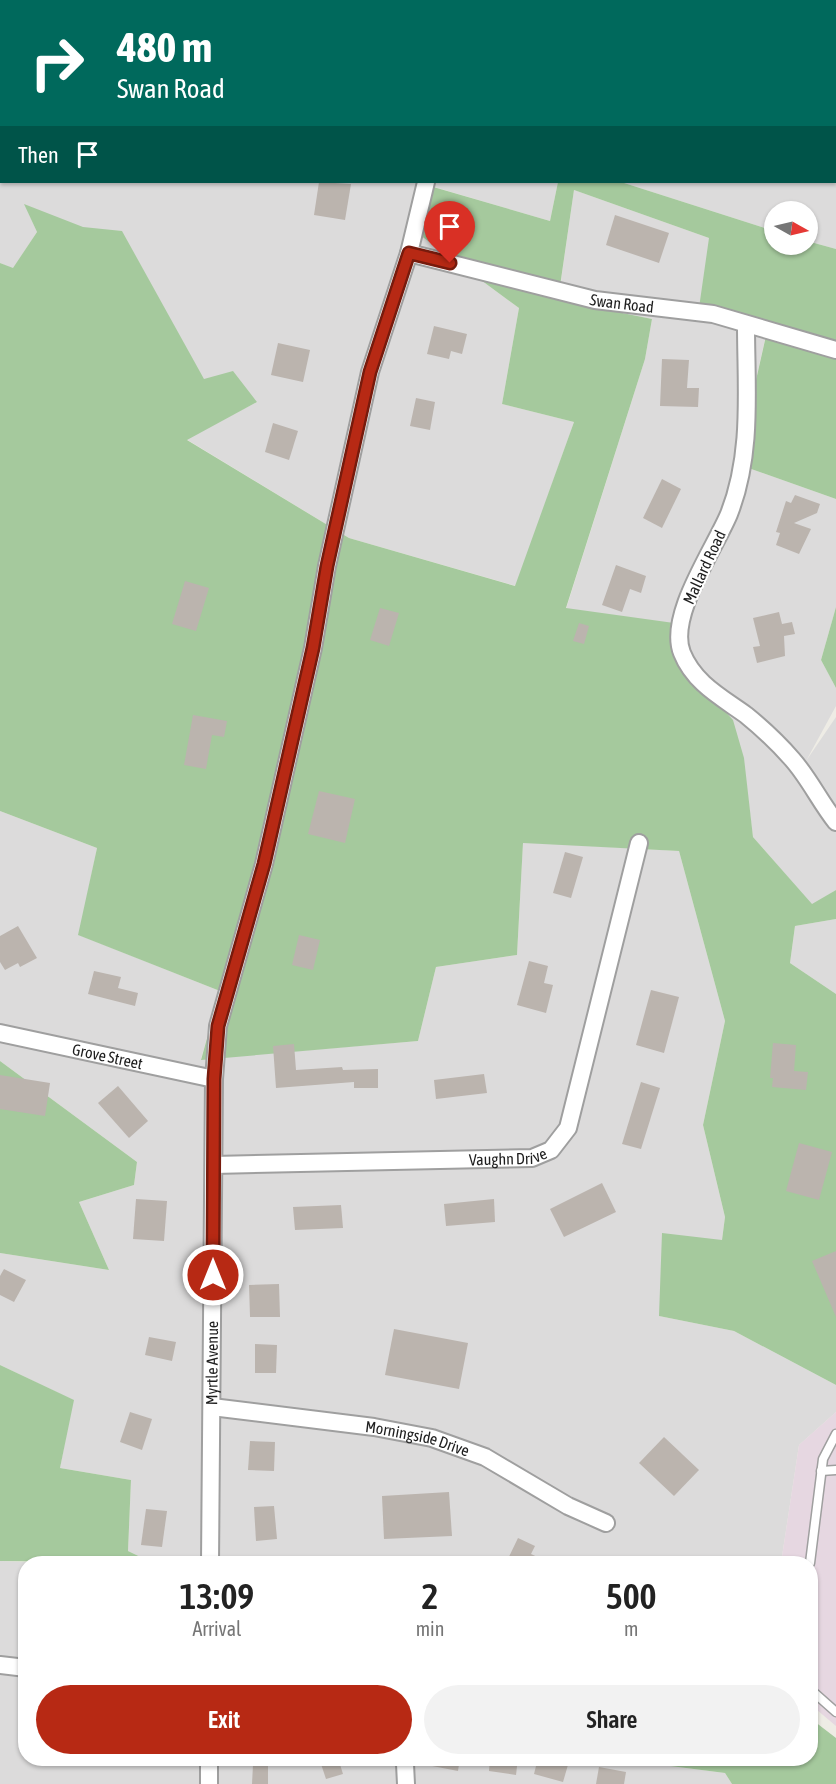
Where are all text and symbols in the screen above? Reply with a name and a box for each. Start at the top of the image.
text: 480 m [117,23,212,71]
icon: right [18,24,96,102]
text: Swan Road [117,73,225,104]
icon: arrive [71,138,104,171]
text: Then [18,142,59,168]
pin [424,201,475,263]
north arrow [764,201,818,255]
map controls [764,201,818,255]
icon: arrive [433,210,466,243]
street label: Swan Road [588,290,655,316]
street label: Mallard Road [679,527,729,607]
street label: Grove Street [71,1040,145,1073]
street label: Vaughn Drive [469,1144,549,1169]
position arrow [181,1243,245,1307]
street label: Myrtle Avenue [202,1321,221,1405]
street label: Morningside Drive [364,1417,472,1460]
text: 13:09 [179,1575,254,1617]
text: 2 [422,1575,438,1617]
text: 500 [606,1575,657,1617]
text: Arrival [192,1617,241,1640]
text: min [416,1617,444,1640]
text: m [624,1617,638,1640]
button: Exit [36,1685,412,1754]
button: Share [424,1685,800,1754]

